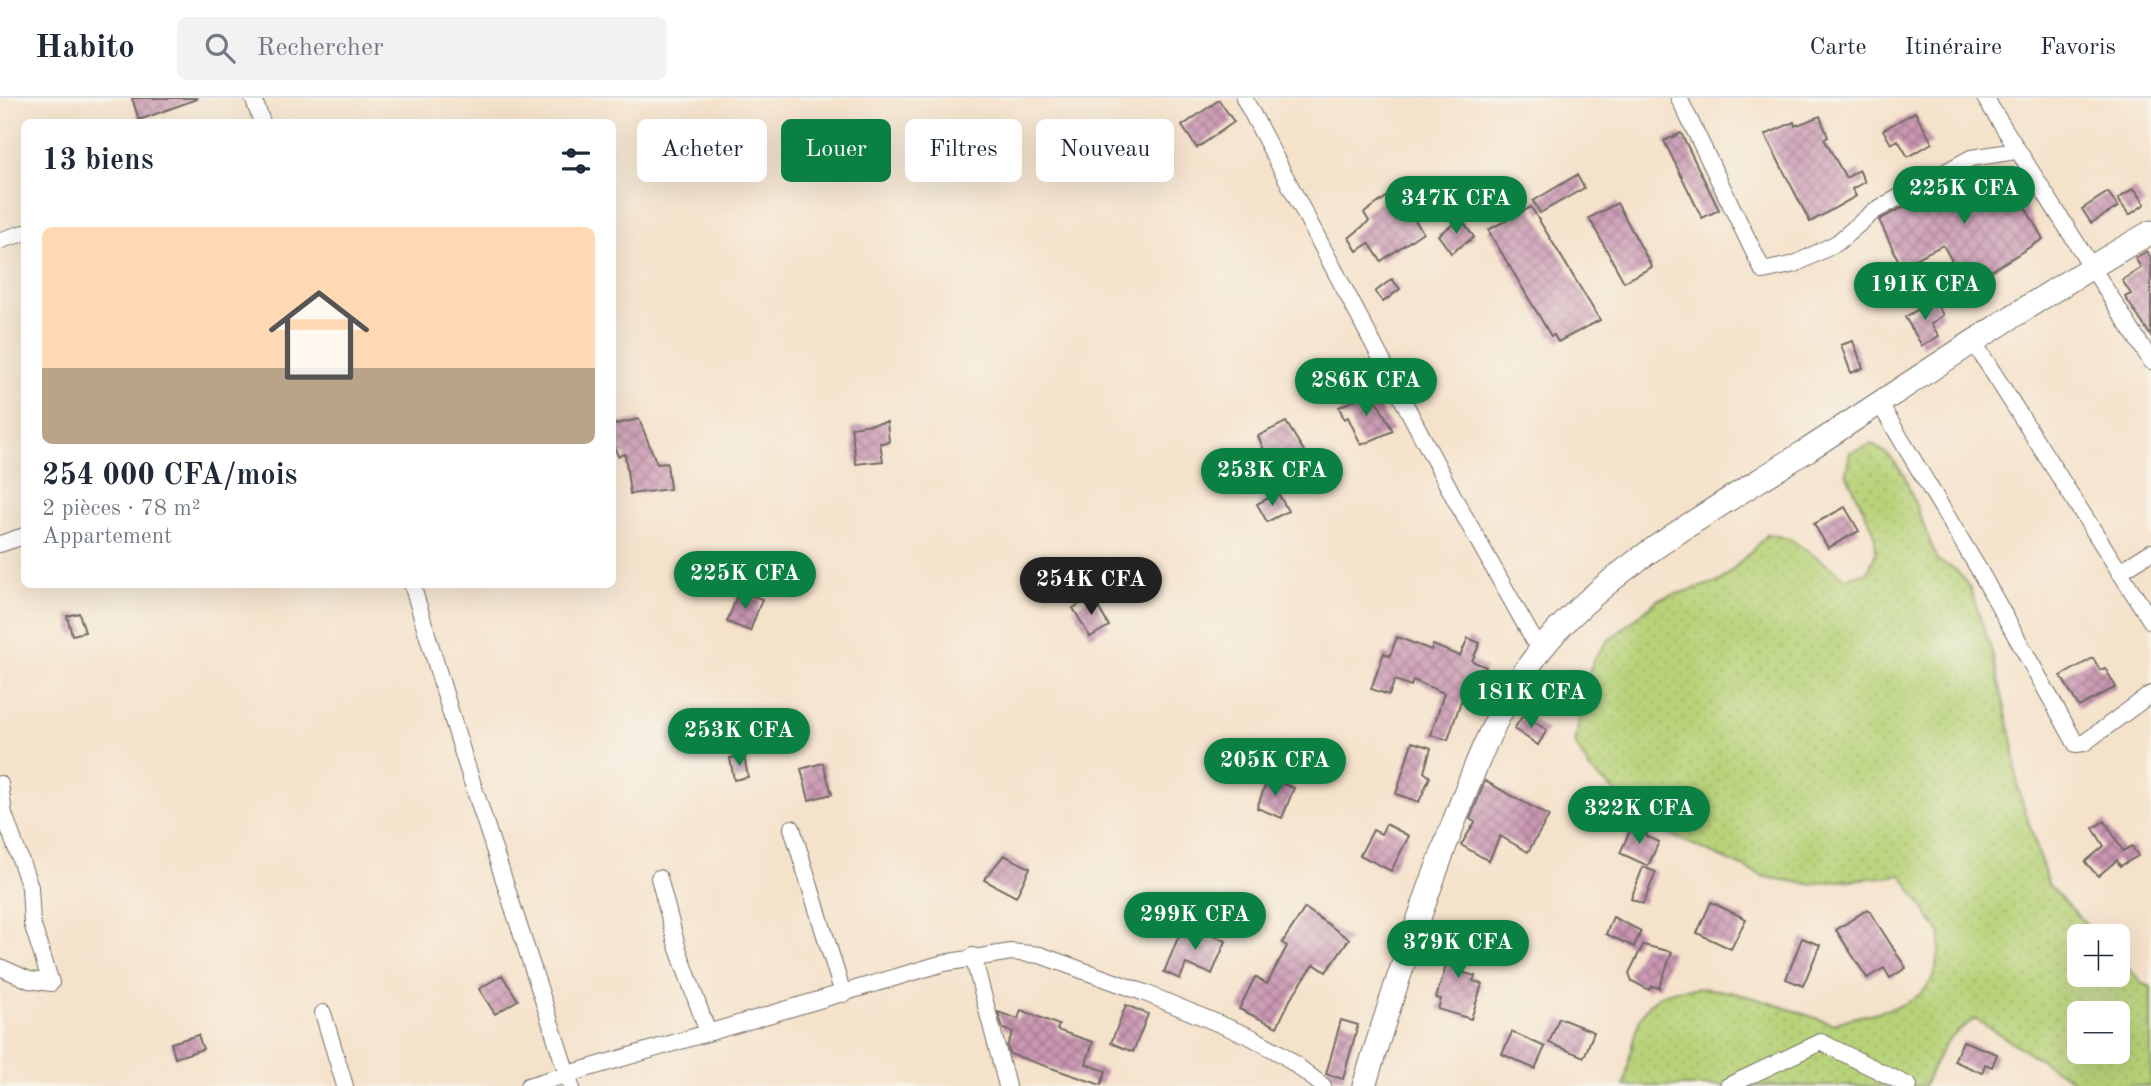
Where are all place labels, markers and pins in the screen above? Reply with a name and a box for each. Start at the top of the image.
pin: 225K CFA [1892,166,2036,226]
pin: 347K CFA [1384,176,1528,236]
pin: 191K CFA [1853,262,1997,322]
pin: 286K CFA [1294,358,1438,418]
pin: 253K CFA [1200,448,1344,508]
pin: 225K CFA [673,552,817,611]
pin: 254K CFA [1019,558,1163,617]
pin: 181K CFA [1459,670,1603,730]
pin: 253K CFA [667,708,811,768]
pin: 205K CFA [1203,738,1347,798]
pin: 322K CFA [1567,786,1711,846]
pin: 299K CFA [1123,892,1267,952]
pin: 379K CFA [1386,920,1530,980]

